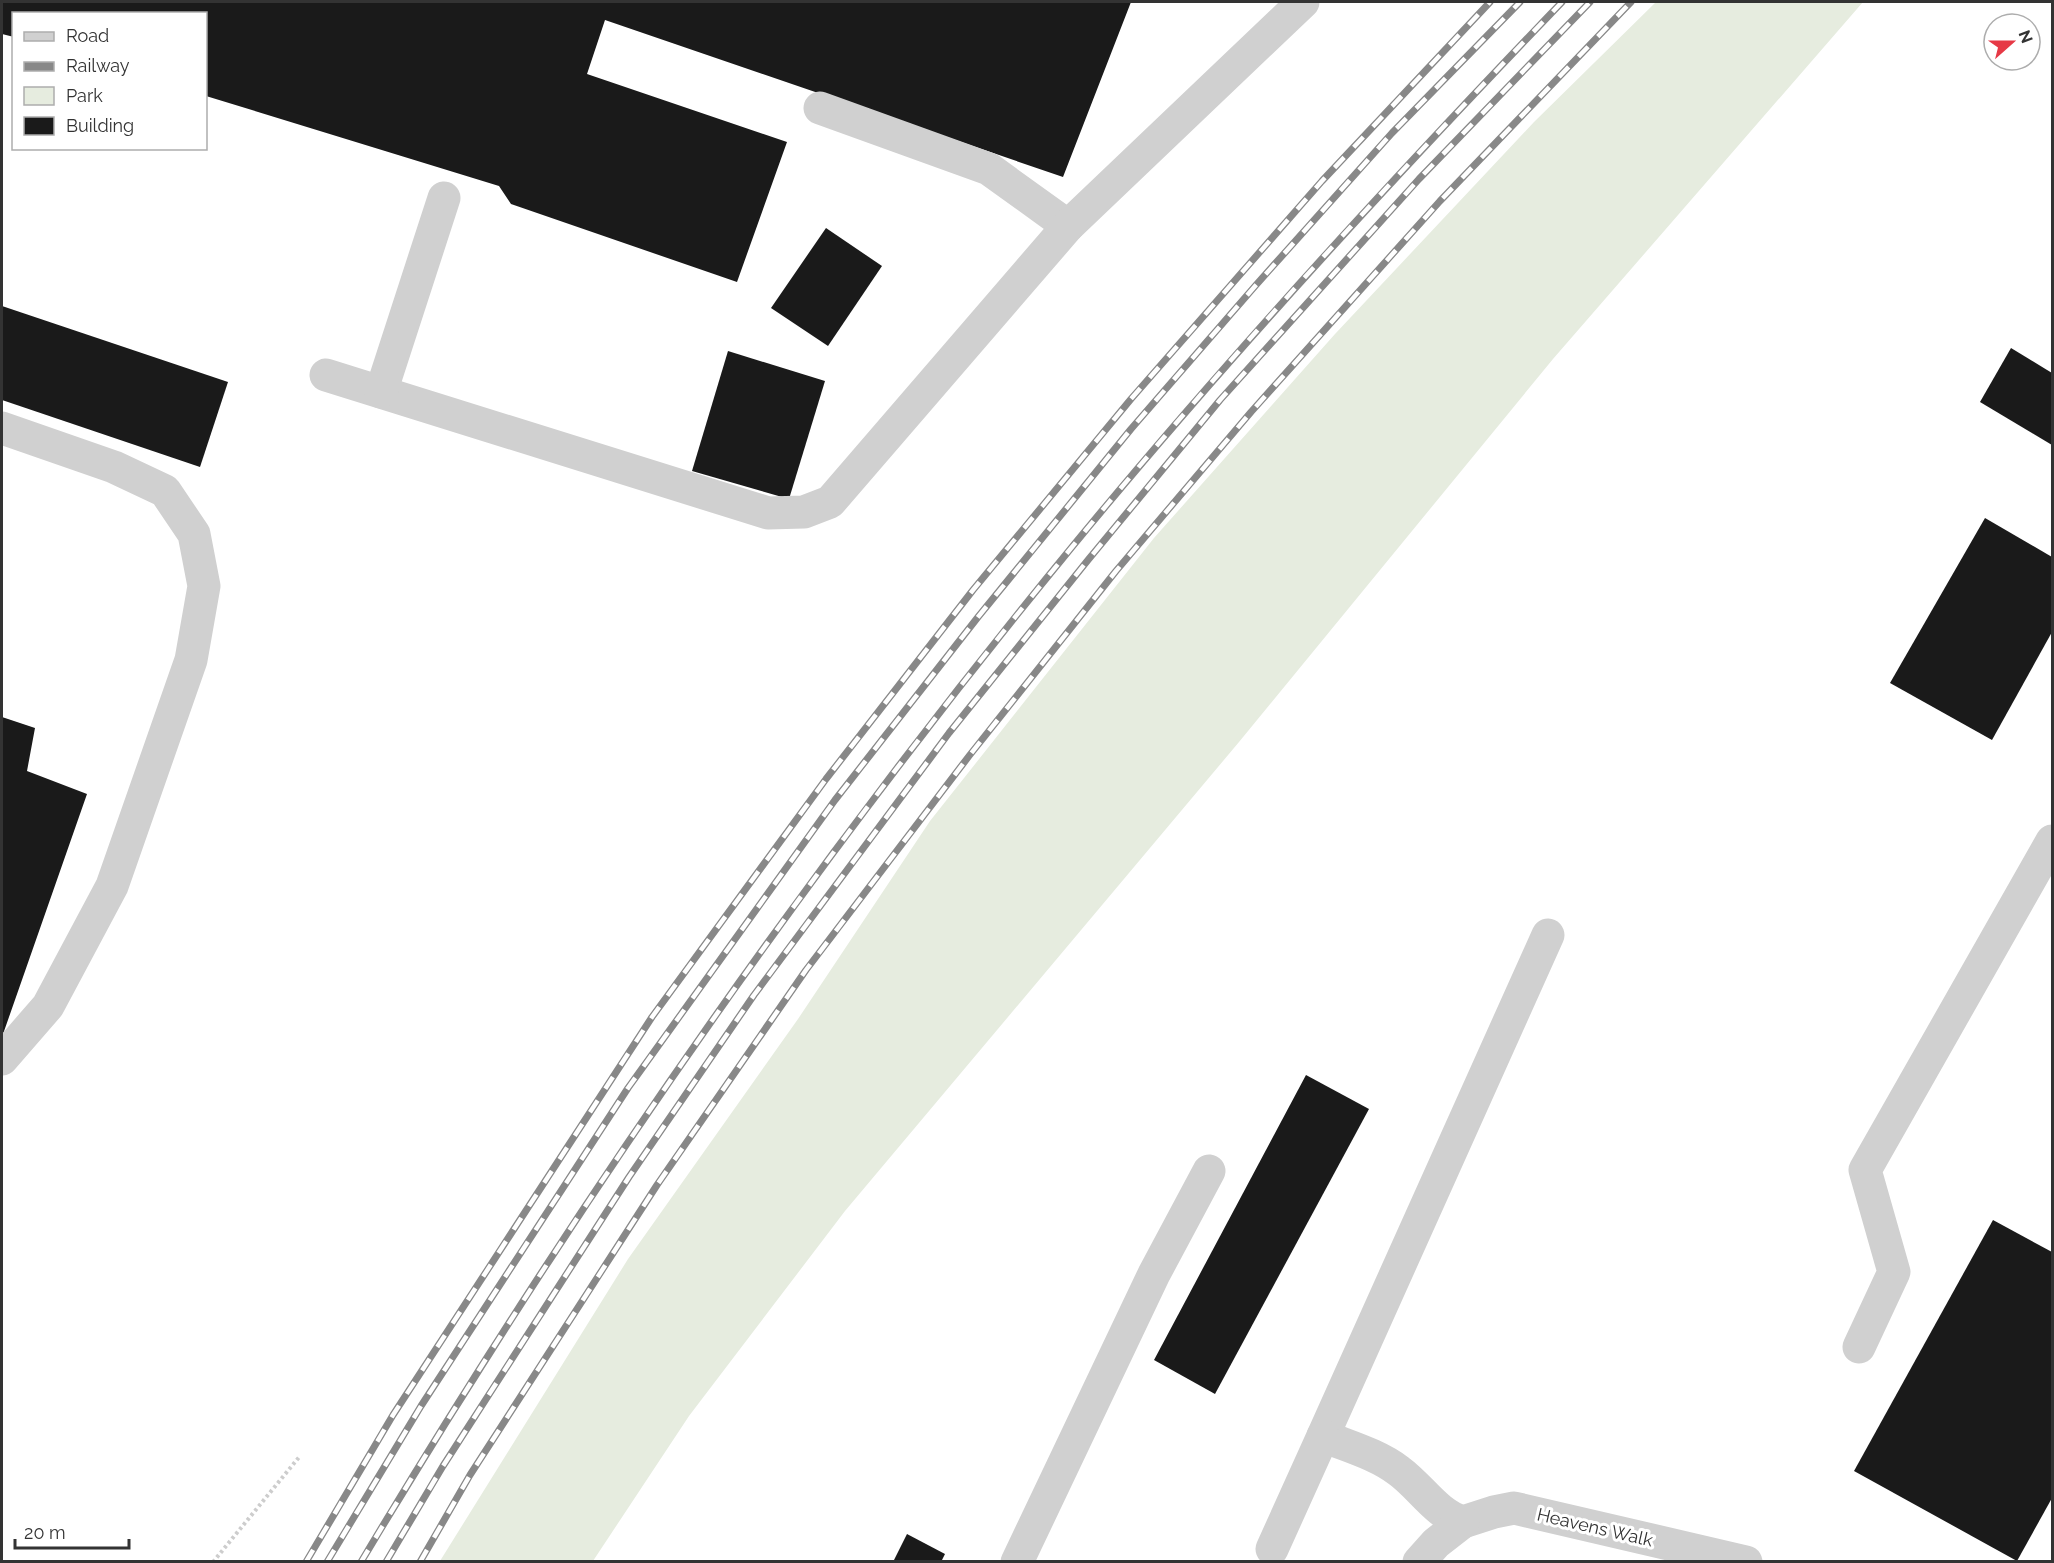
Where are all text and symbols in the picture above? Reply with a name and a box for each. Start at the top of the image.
legend [12,12,207,150]
north arrow [1982,12,2042,72]
text: Road [66,25,109,46]
text: N [2014,28,2037,46]
text: Railway [66,55,130,76]
text: Park [66,85,103,106]
text: Building [66,115,134,136]
street label: Heavens Walk [1535,1503,1655,1551]
scale bar [15,1512,129,1550]
text: 20 m [24,1522,66,1543]

